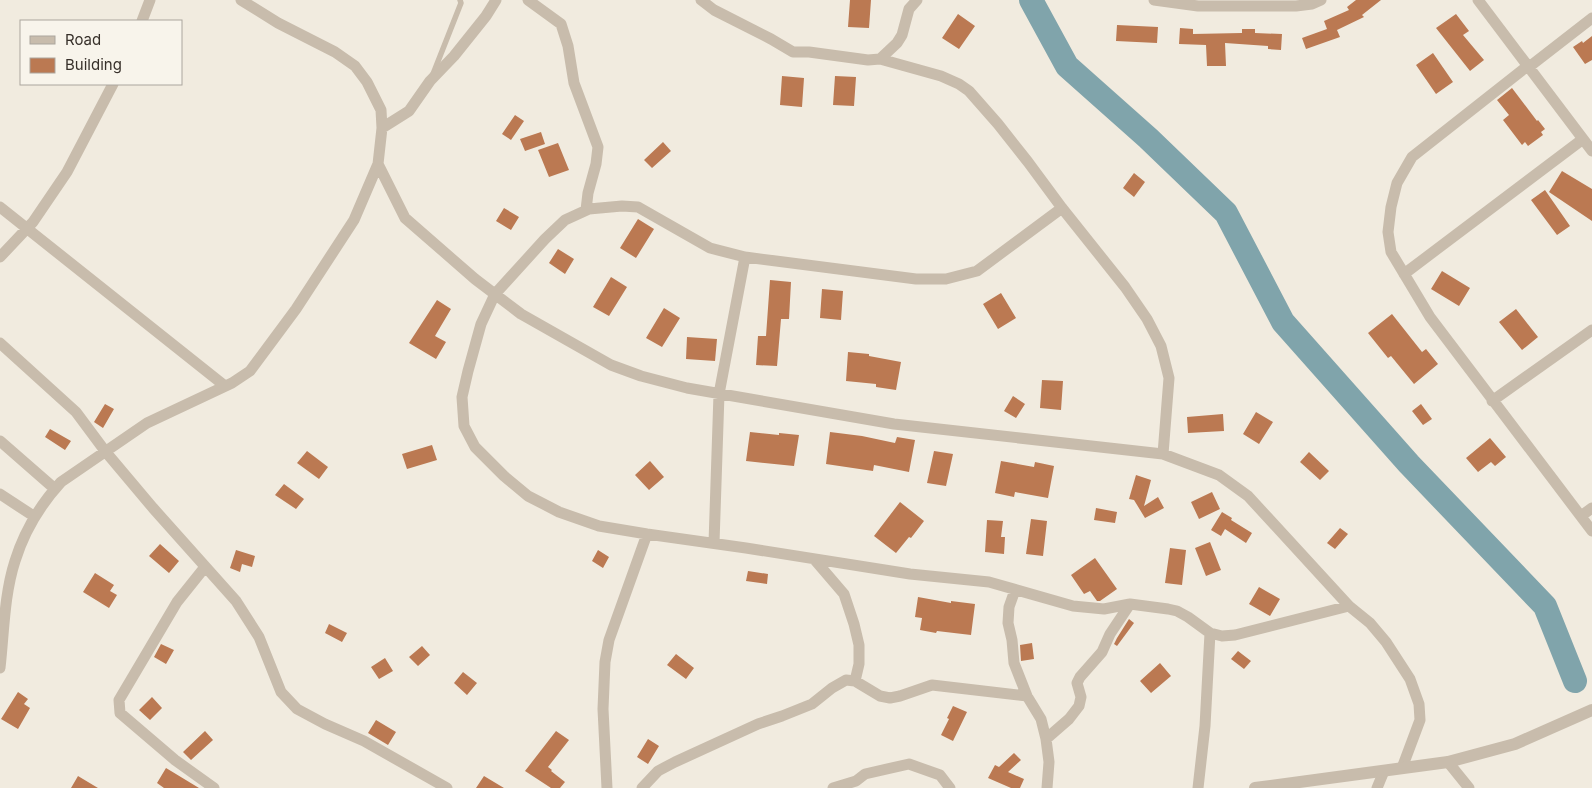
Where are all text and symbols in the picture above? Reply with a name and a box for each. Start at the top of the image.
legend [20,20,182,85]
text: Road [65,30,101,49]
text: Building [65,55,122,74]

